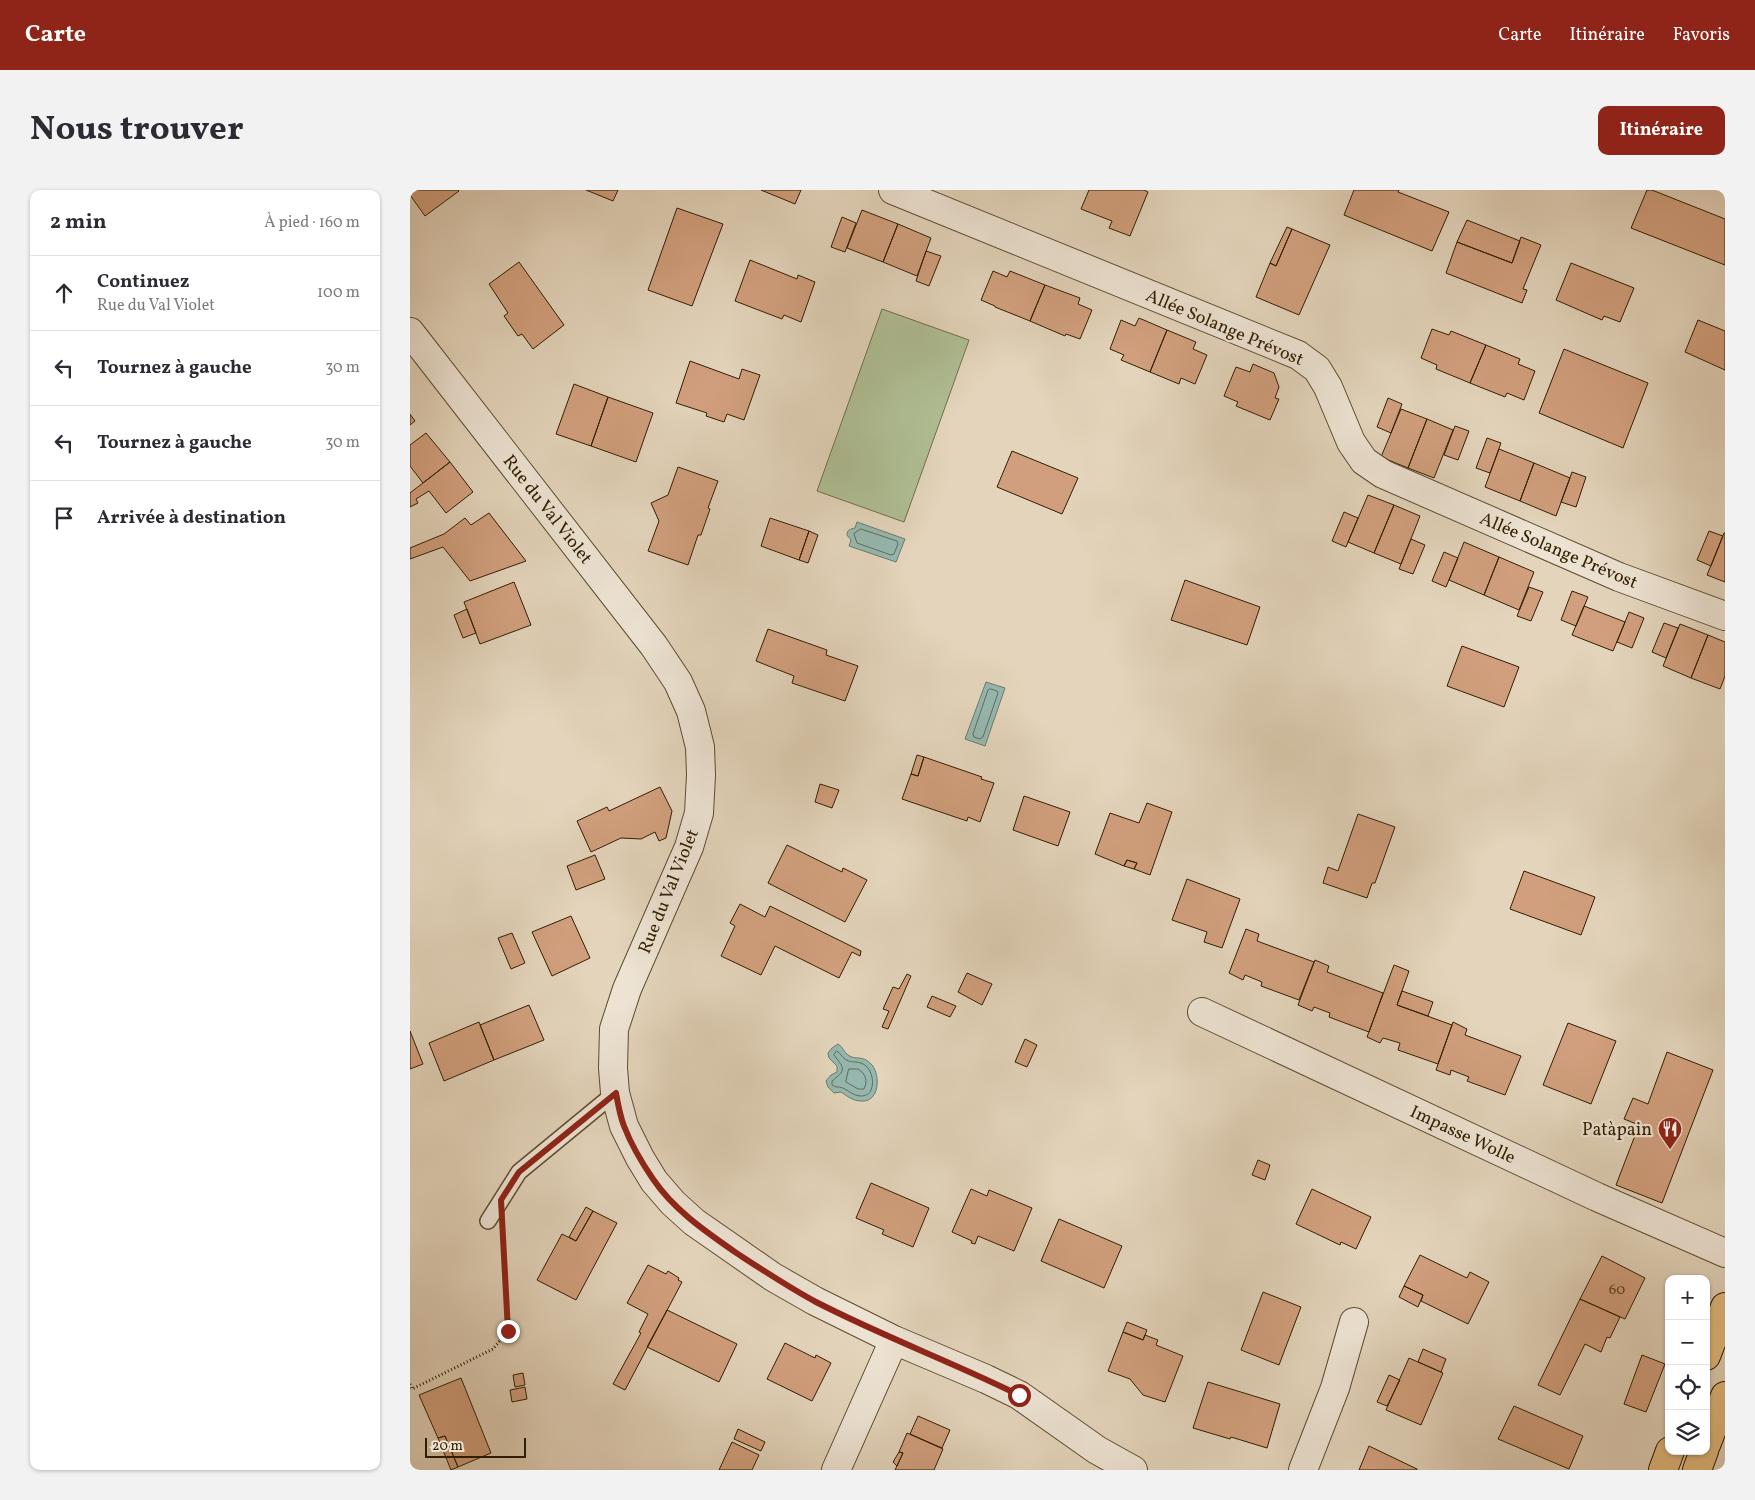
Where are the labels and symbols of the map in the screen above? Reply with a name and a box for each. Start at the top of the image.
street label: Allée Solange Prévost [1142,284,1307,373]
street label: Rue du Val Violet [496,450,597,570]
street label: Allée Solange Prévost [1476,507,1641,596]
street label: Rue du Val Violet [633,825,706,958]
street label: Impasse Wolle [1405,1100,1519,1171]
restaurant icon: Patàpain [1657,1116,1683,1150]
place label: Patàpain [1582,1118,1652,1143]
house number: 60 [1609,1280,1625,1301]
route end [497,1320,520,1343]
route start [1008,1384,1031,1407]
scale bar [425,1435,526,1458]

